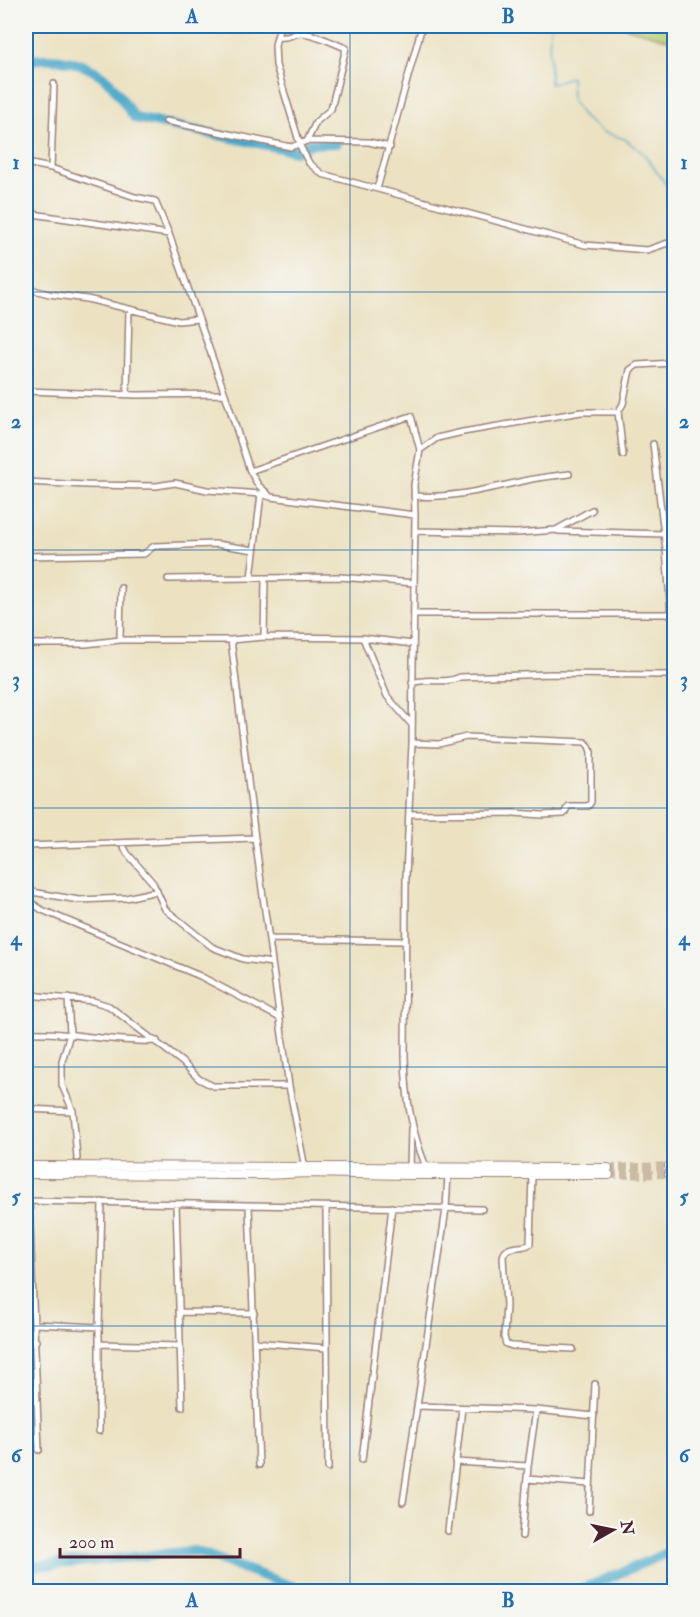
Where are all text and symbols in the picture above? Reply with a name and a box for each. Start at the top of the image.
text: A [185,4,199,29]
text: B [501,4,515,29]
text: 1 [12,150,20,175]
text: 1 [680,150,688,175]
text: 2 [11,409,21,434]
text: 2 [679,409,689,434]
text: 3 [12,667,20,692]
text: 3 [680,667,688,692]
text: 4 [10,926,23,951]
text: 4 [678,926,691,951]
text: 5 [12,1184,22,1209]
text: 5 [680,1184,690,1209]
text: 6 [11,1443,23,1468]
text: 6 [679,1443,691,1468]
north arrow [583,1500,643,1560]
text: N [616,1518,638,1537]
scale bar [60,1521,240,1559]
text: 200 m [69,1531,114,1554]
text: A [185,1588,199,1613]
text: B [501,1588,515,1613]

